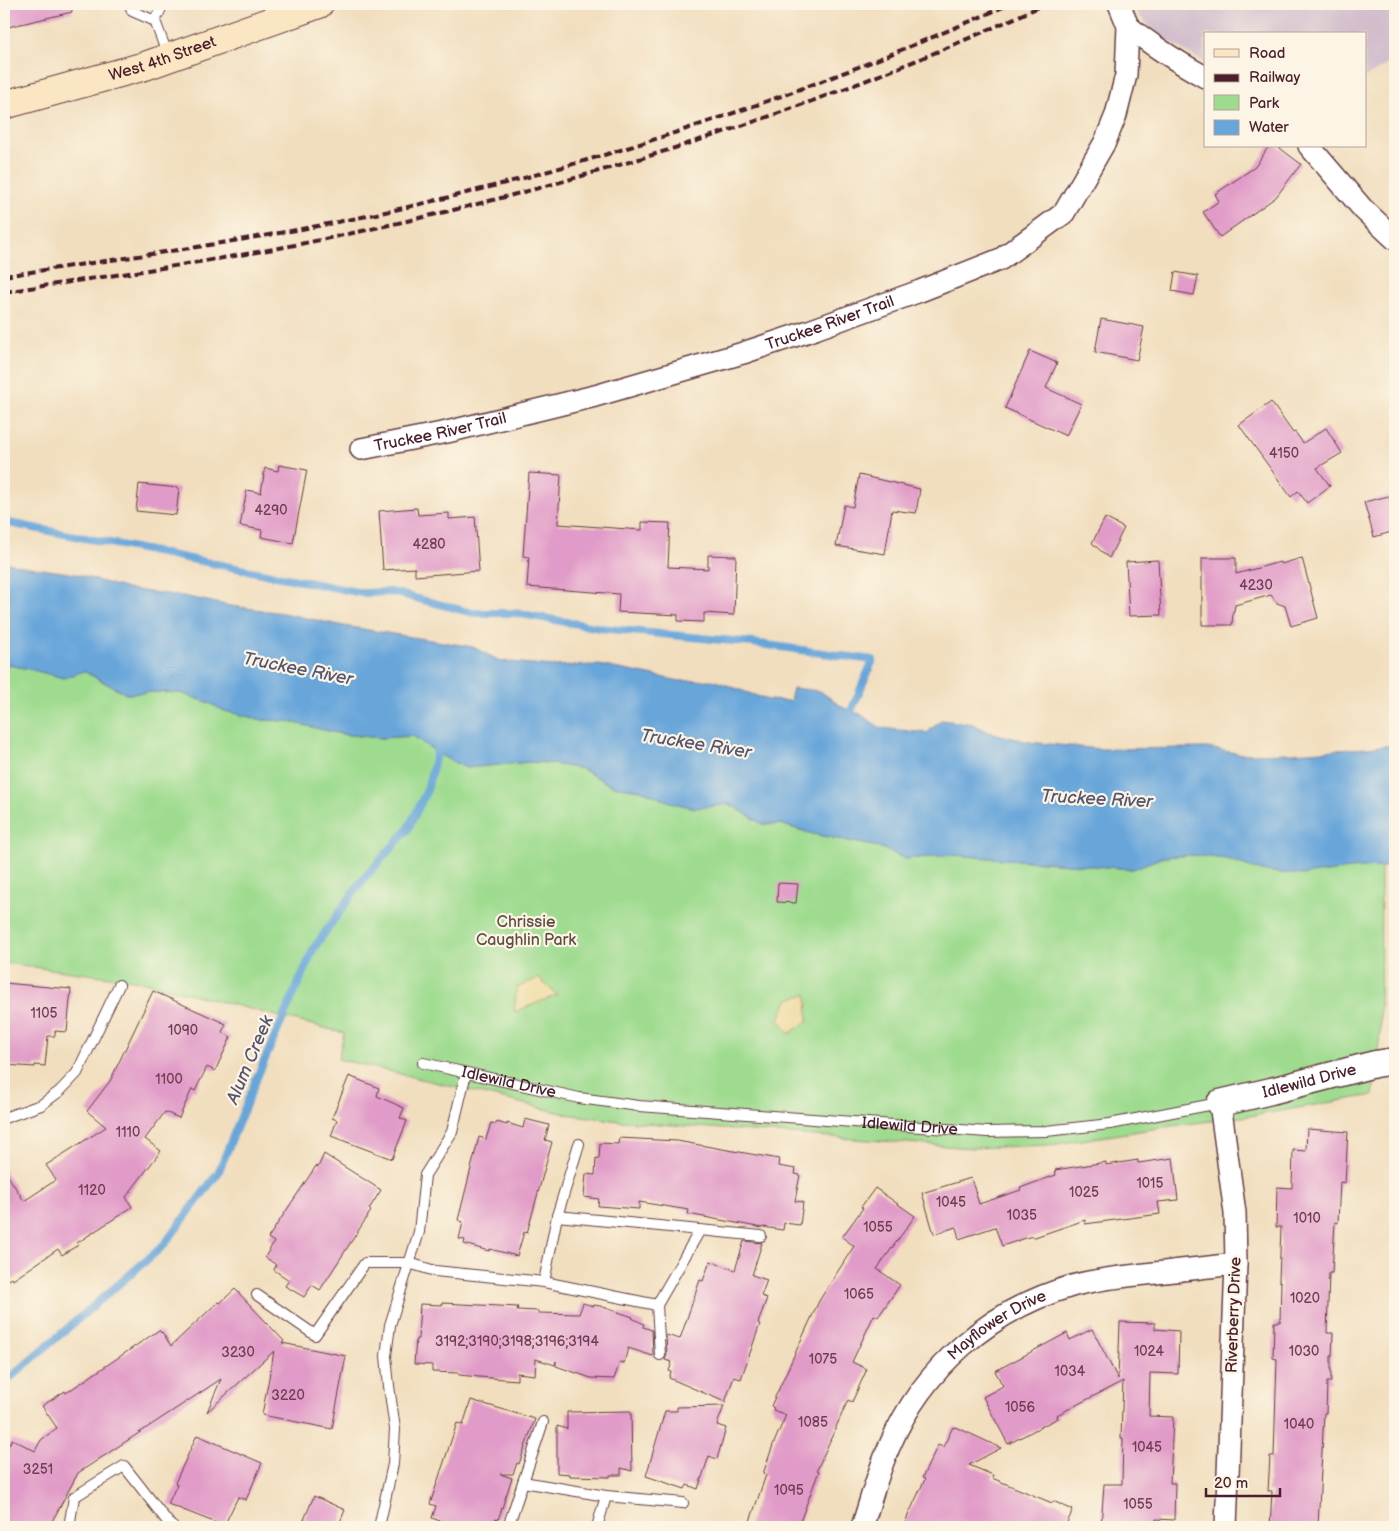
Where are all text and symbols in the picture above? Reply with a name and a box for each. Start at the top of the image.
street label: West 4th Street [107,32,219,85]
legend [1204,32,1366,148]
text: Road [1249,44,1285,63]
text: Railway [1249,68,1300,87]
text: Park [1249,94,1280,113]
text: Water [1249,118,1289,137]
street label: Truckee River Trail [763,292,897,354]
street label: Truckee River Trail [372,408,508,456]
house number: 4150 [1269,445,1299,462]
house number: 4290 [254,502,288,519]
house number: 4280 [412,536,446,553]
house number: 4230 [1239,577,1273,594]
water label: Truckee River [241,648,356,690]
water label: Truckee River [639,725,754,763]
water label: Truckee River [1041,786,1155,812]
park label: Chrissie Caughlin Park [476,913,576,950]
house number: 1105 [30,1005,58,1022]
water label: Alum Creek [222,1012,278,1108]
house number: 1090 [168,1022,198,1039]
street label: Idlewild Drive [1261,1060,1359,1102]
street label: Idlewild Drive [460,1062,558,1102]
house number: 1100 [155,1071,183,1088]
street label: Idlewild Drive [861,1113,959,1139]
house number: 1110 [116,1124,140,1141]
house number: 1015 [1136,1175,1164,1192]
house number: 1120 [78,1182,106,1199]
house number: 1025 [1069,1184,1099,1201]
house number: 1045 [936,1194,966,1211]
house number: 1035 [1007,1207,1037,1224]
house number: 1010 [1293,1210,1321,1227]
house number: 1055 [863,1219,893,1236]
street label: Riverberry Drive [1222,1256,1246,1373]
house number: 1065 [844,1286,874,1303]
street label: Mayflower Drive [944,1286,1050,1364]
house number: 1020 [1290,1290,1320,1307]
house number: 3192;3190;3198;3196;3194 [435,1333,599,1350]
house number: 1024 [1134,1343,1165,1360]
house number: 1030 [1289,1343,1319,1360]
house number: 3230 [221,1344,255,1361]
house number: 1075 [809,1351,837,1368]
house number: 1034 [1055,1363,1086,1380]
house number: 3220 [271,1387,305,1404]
house number: 1056 [1005,1399,1036,1416]
house number: 1085 [798,1414,828,1431]
house number: 1040 [1284,1416,1314,1433]
house number: 1045 [1132,1439,1162,1456]
house number: 3251 [23,1461,53,1478]
scale bar [1206,1466,1280,1498]
text: 20 m [1214,1474,1248,1493]
house number: 1095 [774,1482,804,1499]
house number: 1055 [1123,1496,1153,1513]

